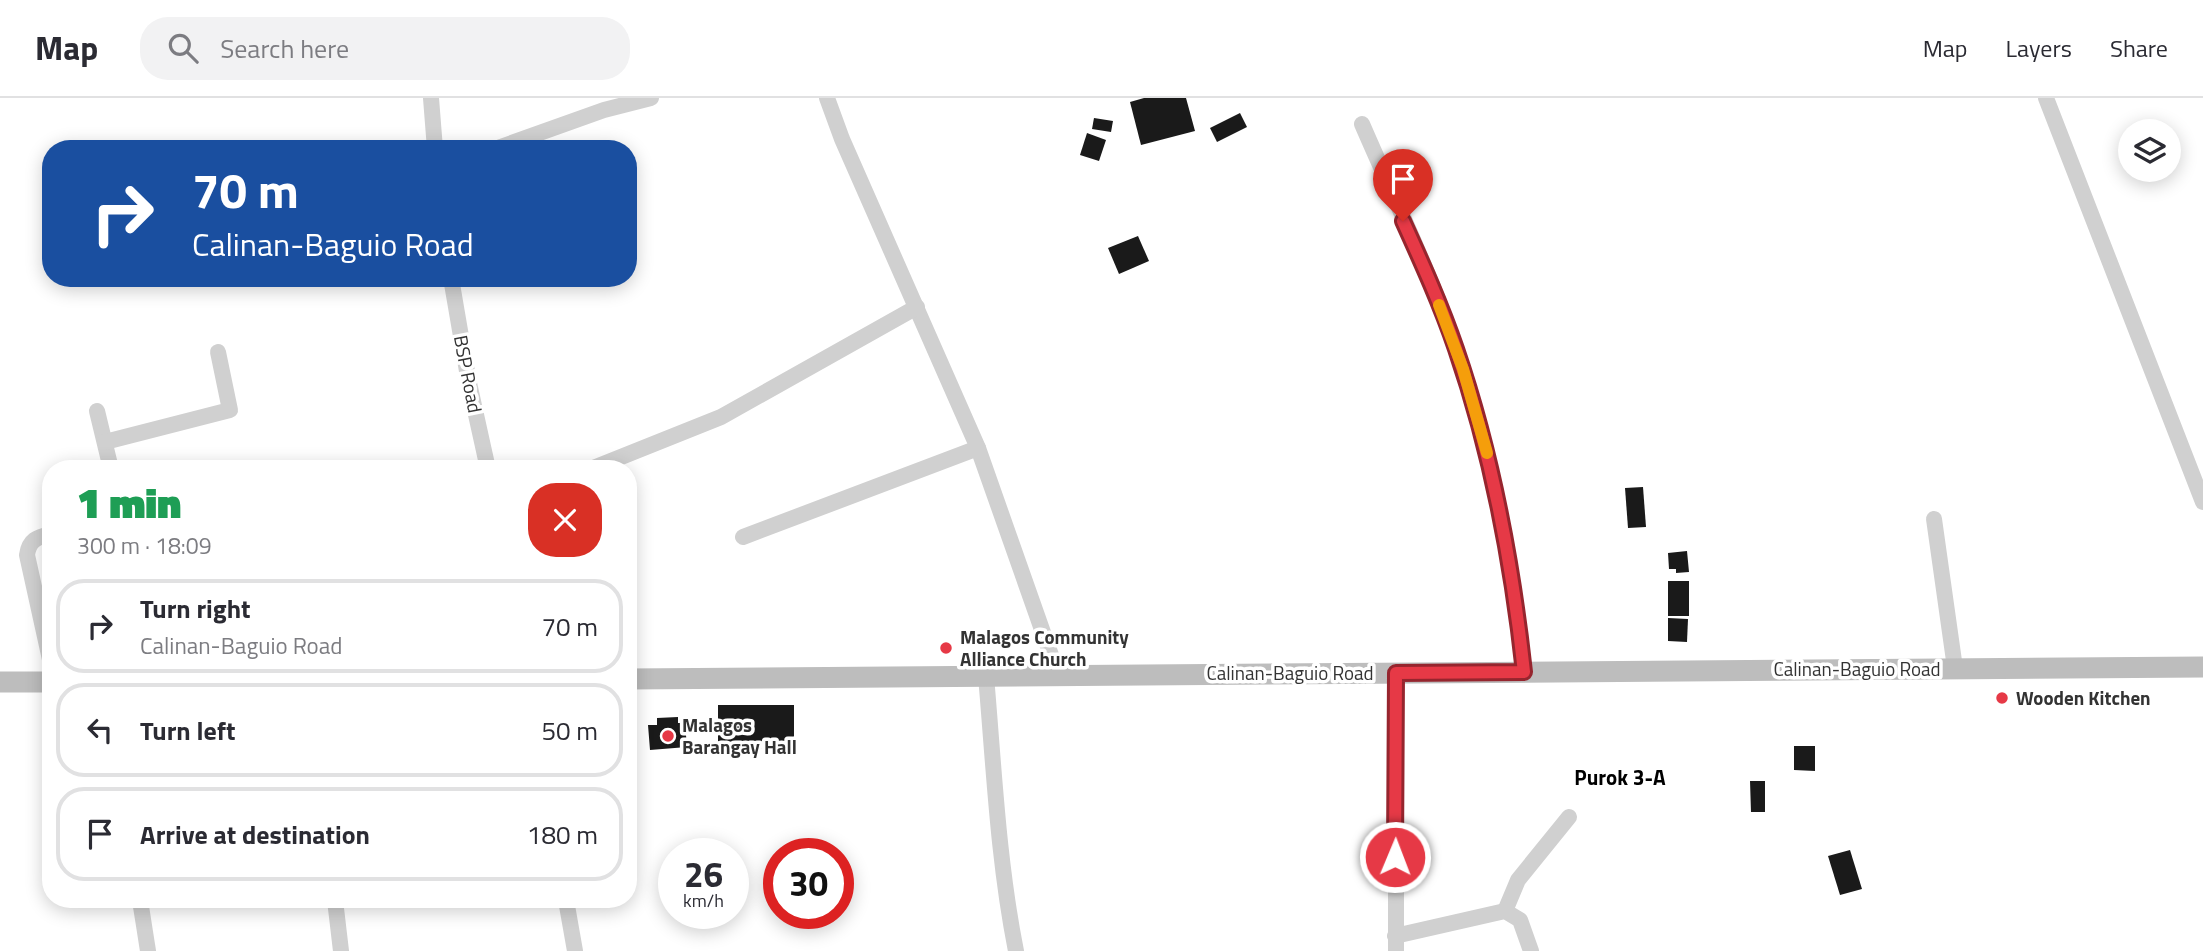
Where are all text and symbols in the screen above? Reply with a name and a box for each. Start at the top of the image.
search box [140,17,630,80]
text: Map [35,23,98,73]
icon: search [164,29,202,67]
text: Search here [220,29,349,68]
text: Map [1923,30,1968,66]
text: Layers [2006,30,2072,66]
text: Share [2110,30,2168,66]
map controls [2118,119,2181,182]
button: layers [2118,119,2181,182]
pin [1373,149,1433,221]
text: 70 m [192,152,299,227]
icon: arrive [1384,160,1422,198]
icon: right [77,168,168,259]
text: Calinan-Baguio Road [192,220,474,268]
street label: BSP Road [447,333,490,415]
text: 1 min [77,470,181,534]
button: close [528,483,602,557]
text: 300 m · 18:09 [77,528,212,563]
text: Turn right [140,589,251,628]
icon: right [81,607,119,645]
text: 70 m [541,607,598,646]
place label: Malagos Community Alliance Church [960,622,1129,673]
text: Calinan-Baguio Road [140,628,342,663]
marker: Malagos Community Alliance Church [938,640,954,656]
street label: Calinan-Baguio Road [1773,654,1941,683]
street label: Calinan-Baguio Road [1206,658,1374,687]
place label: Wooden Kitchen [2016,683,2151,712]
marker: Wooden Kitchen [1994,690,2010,706]
place label: Malagos Barangay Hall [682,710,797,761]
icon: left [81,711,119,749]
text: Turn left [140,711,235,750]
text: 50 m [541,711,598,750]
marker: Malagos Barangay Hall [660,728,676,744]
district label: Purok 3-A [1574,761,1666,793]
icon: arrive [81,815,119,853]
text: Arrive at destination [140,815,370,854]
text: 180 m [527,815,598,854]
position arrow [1358,820,1432,894]
speed limit sign: 30 [763,838,854,929]
text: 26 [684,847,723,901]
text: km/h [683,887,724,914]

